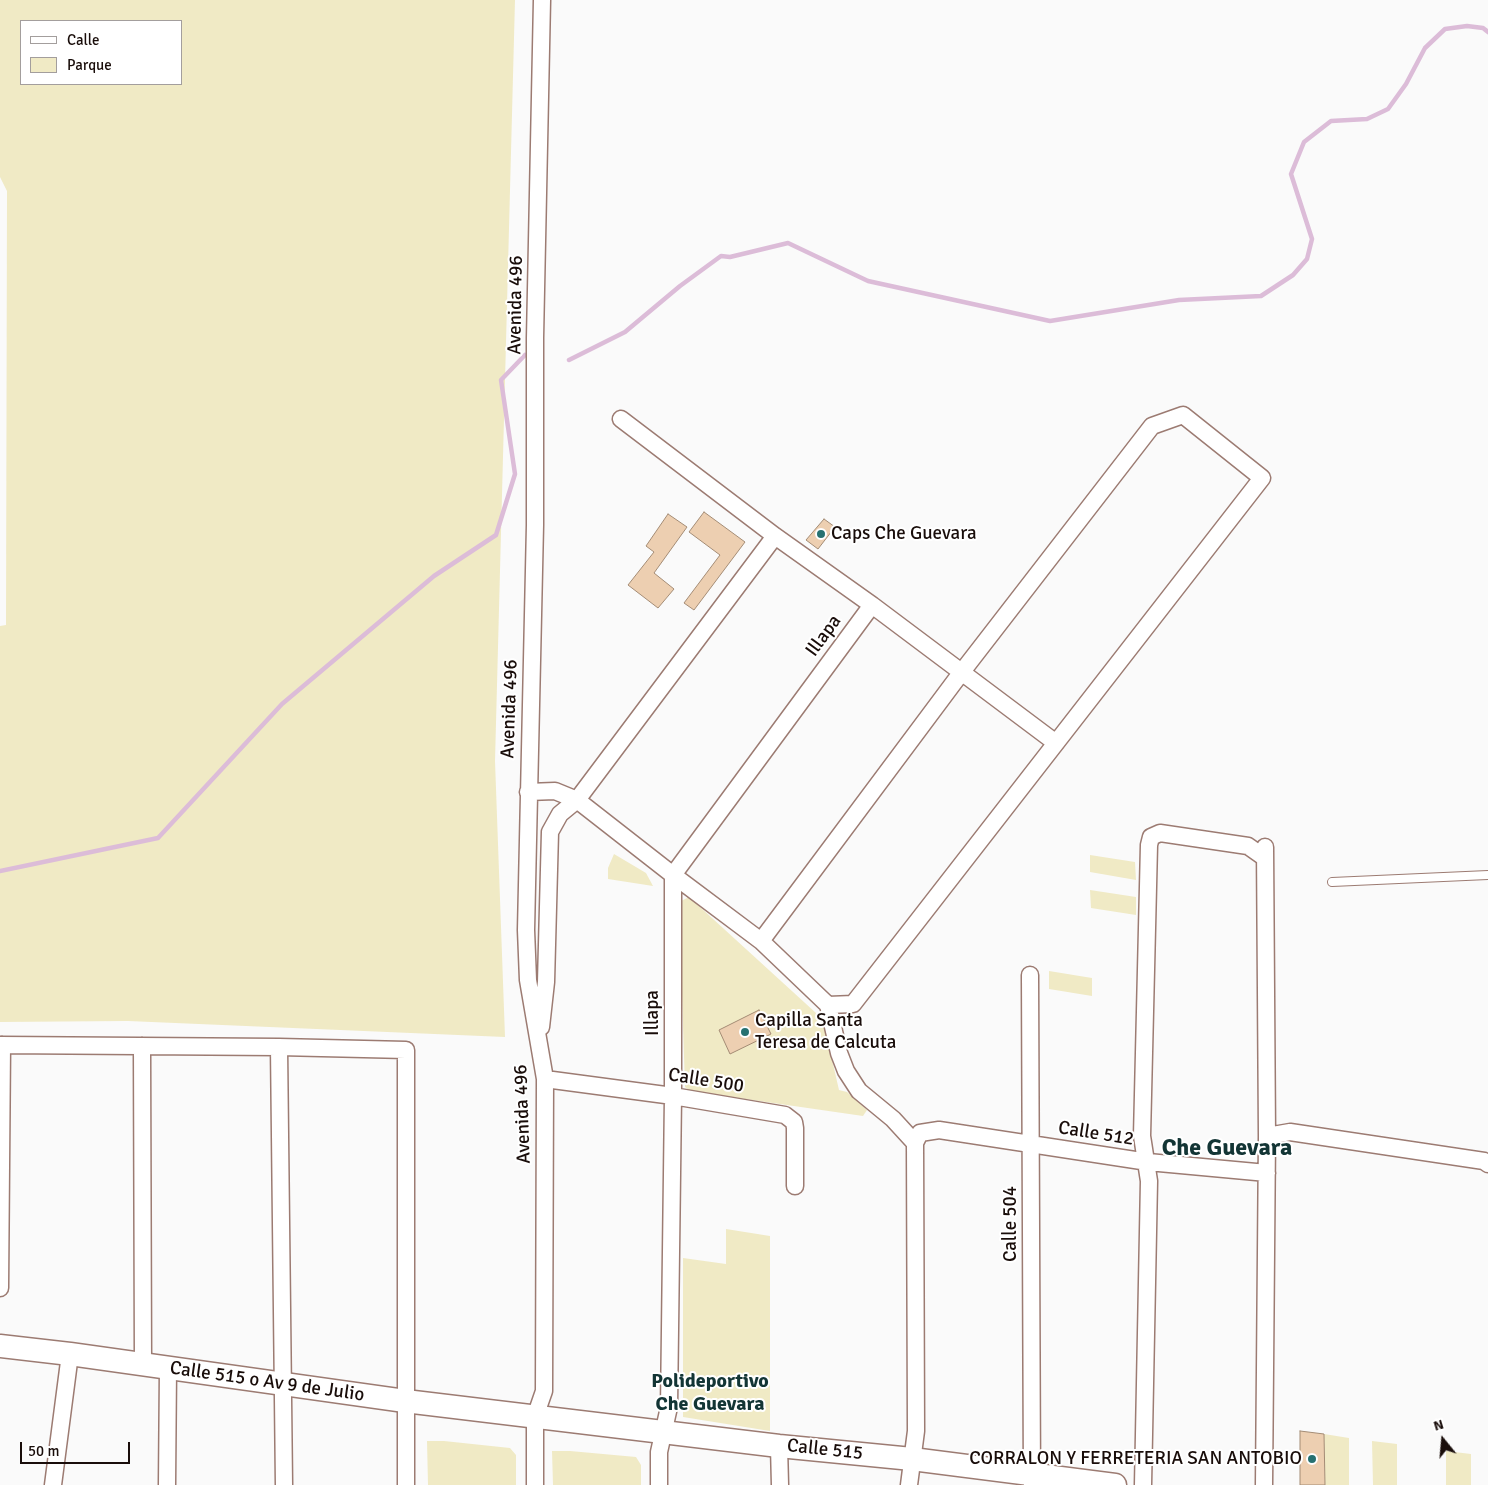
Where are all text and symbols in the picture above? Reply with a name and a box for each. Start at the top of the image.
legend [20,20,182,85]
text: Calle [67,31,100,49]
text: Parque [67,56,112,74]
street label: Avenida 496 [504,255,528,355]
place label: Caps Che Guevara [831,523,977,545]
marker: Caps Che Guevara [815,528,827,540]
street label: Illapa [801,611,847,661]
street label: Avenida 496 [497,659,523,759]
street label: Illapa [642,990,664,1036]
place label: Capilla Santa Teresa de Calcuta [755,1010,896,1054]
marker: Capilla Santa Teresa de Calcuta [739,1026,751,1038]
street label: Avenida 496 [510,1064,536,1164]
street label: Calle 500 [667,1064,745,1098]
street label: Calle 512 [1057,1117,1135,1151]
district label: Che Guevara [1162,1135,1292,1163]
street label: Calle 504 [1000,1186,1022,1262]
street label: Calle 515 o Av 9 de Julio [168,1357,366,1407]
district label: Polideportivo Che Guevara [651,1370,769,1417]
north arrow [1418,1415,1468,1465]
text: N [1431,1416,1446,1435]
scale bar [22,1432,132,1464]
street label: Calle 515 [786,1435,864,1465]
text: 50 m [28,1442,59,1460]
place label: CORRALON Y FERRETERIA SAN ANTOBIO [969,1448,1302,1470]
marker: CORRALON Y FERRETERIA SAN ANTOBIO [1306,1453,1318,1465]

